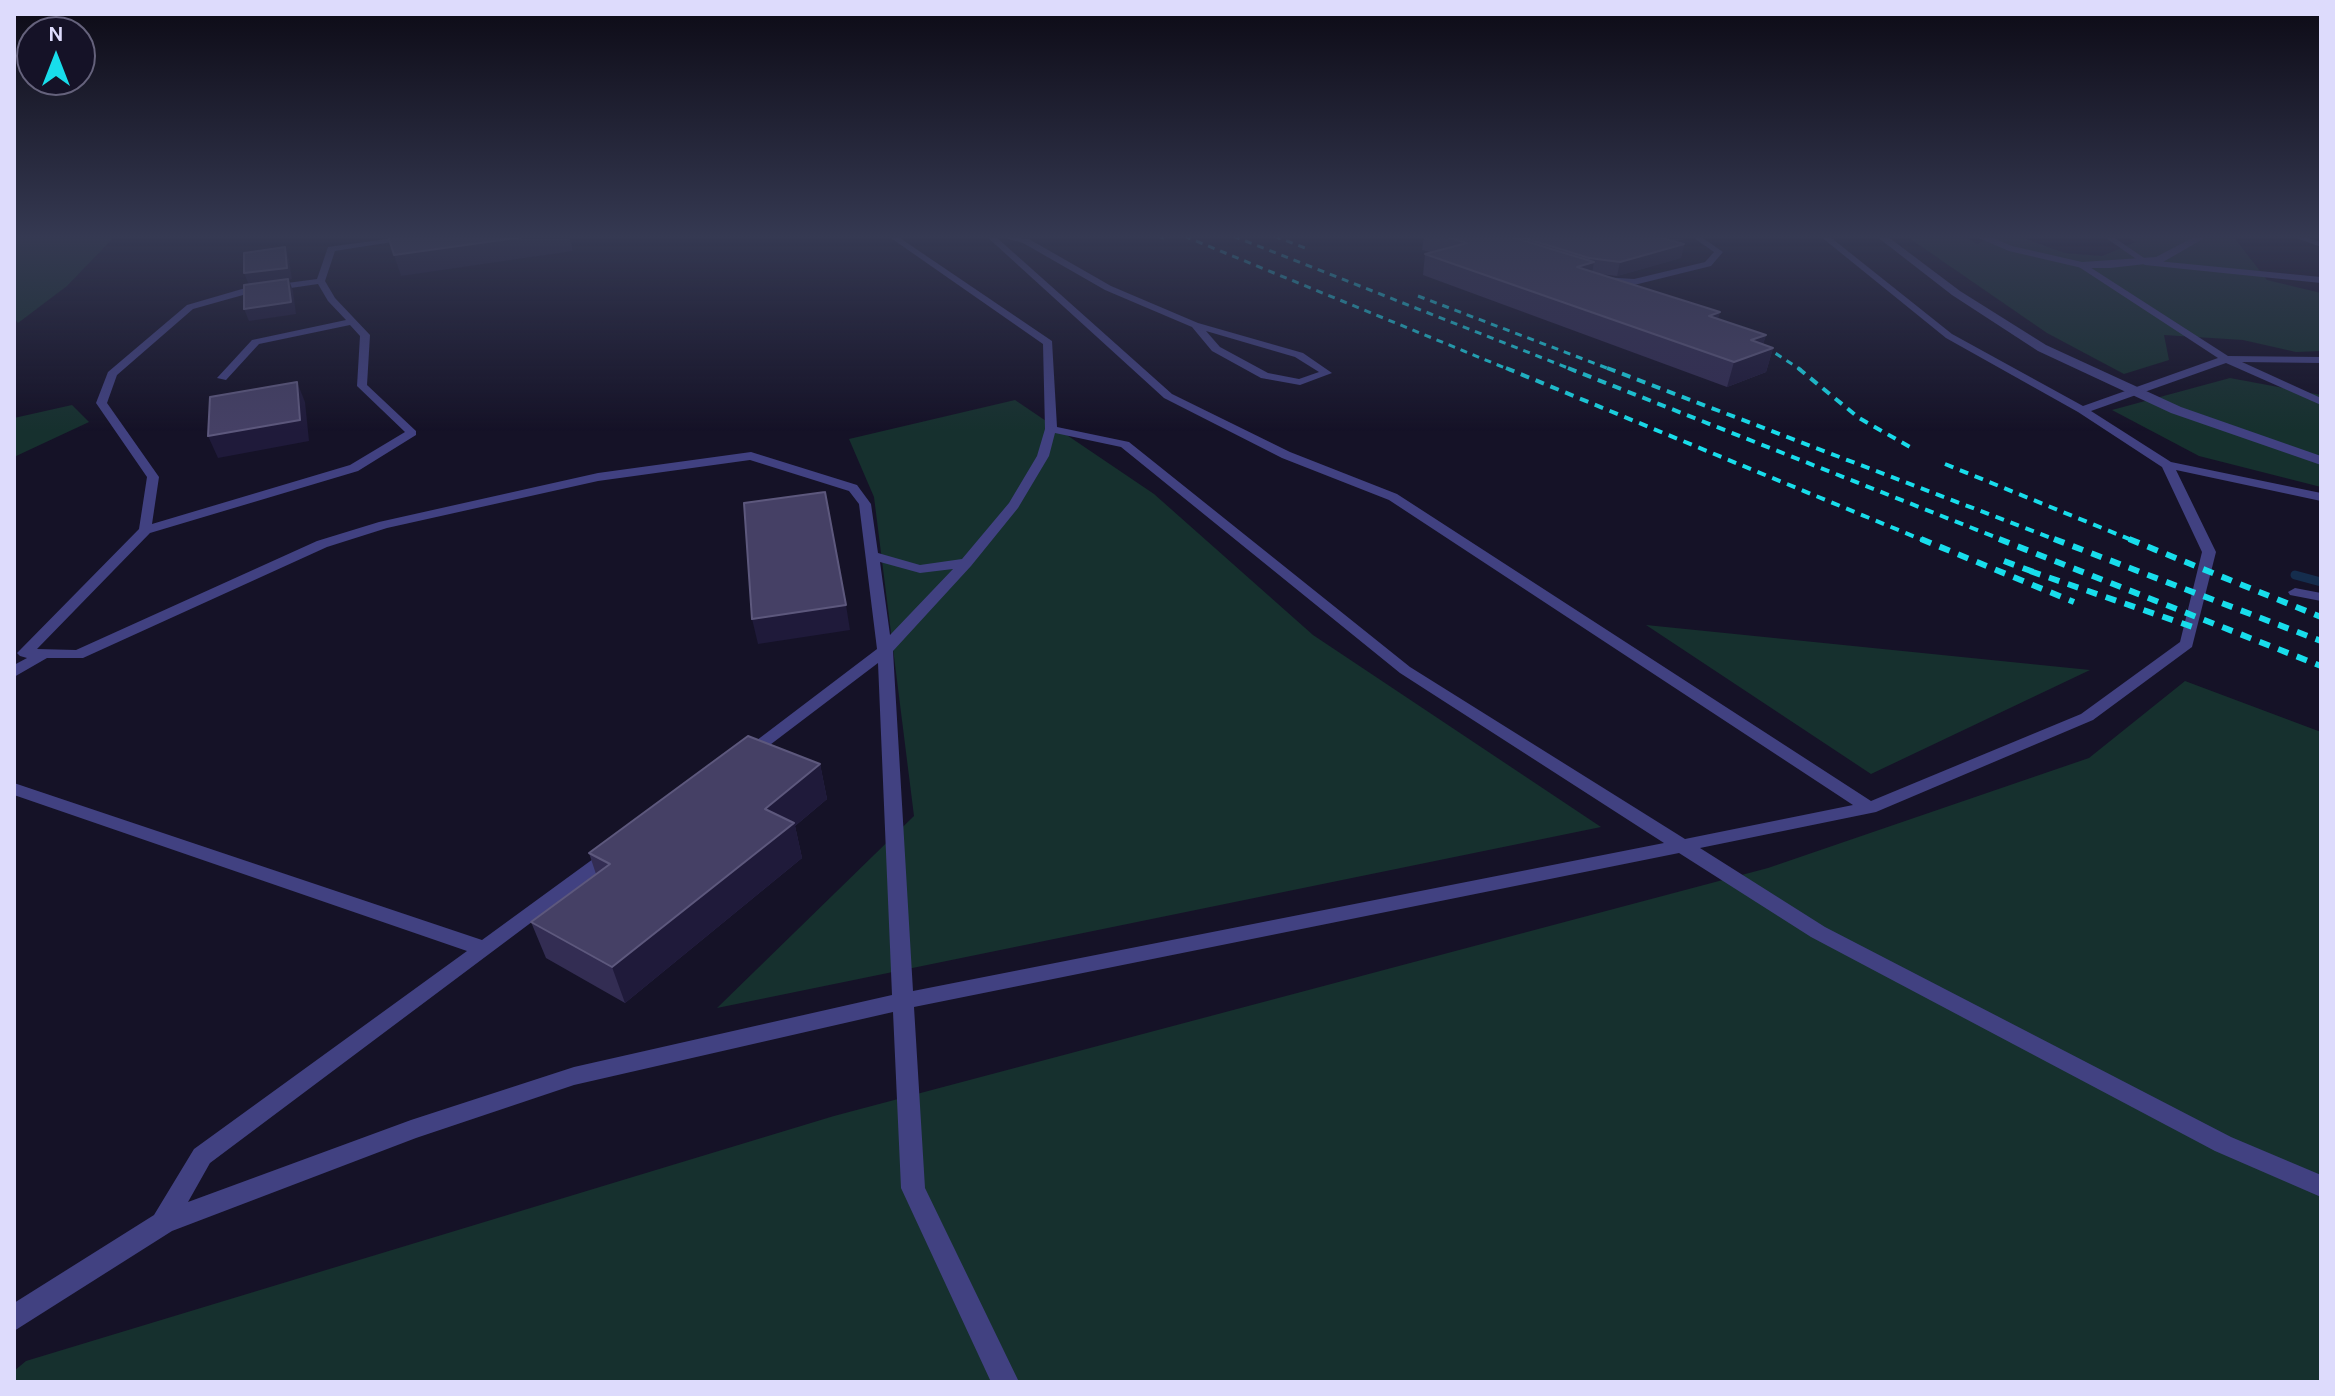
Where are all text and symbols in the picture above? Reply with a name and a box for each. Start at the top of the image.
north arrow [16,16,96,96]
text: N [48,21,64,47]

